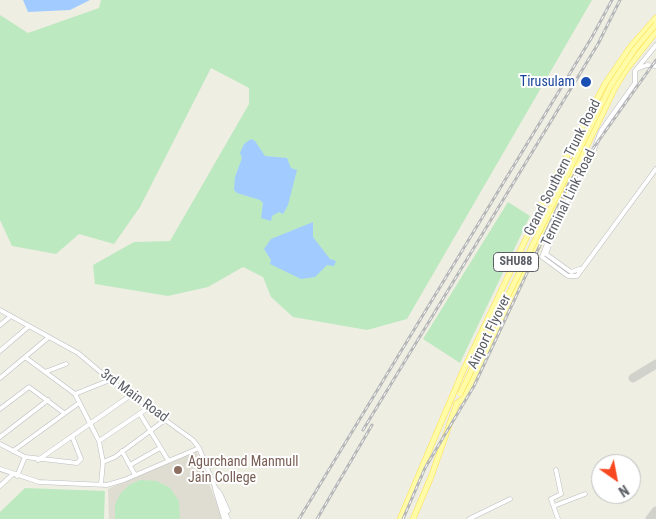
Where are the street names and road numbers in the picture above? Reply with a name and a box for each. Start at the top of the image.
street label: Grand Southern Trunk Road [521,97,605,239]
street label: Terminal Link Road [538,147,600,249]
road number: SHU88 [494,252,538,272]
street label: Airport Flyover [465,292,515,372]
street label: 3rd Main Road [97,366,171,426]

